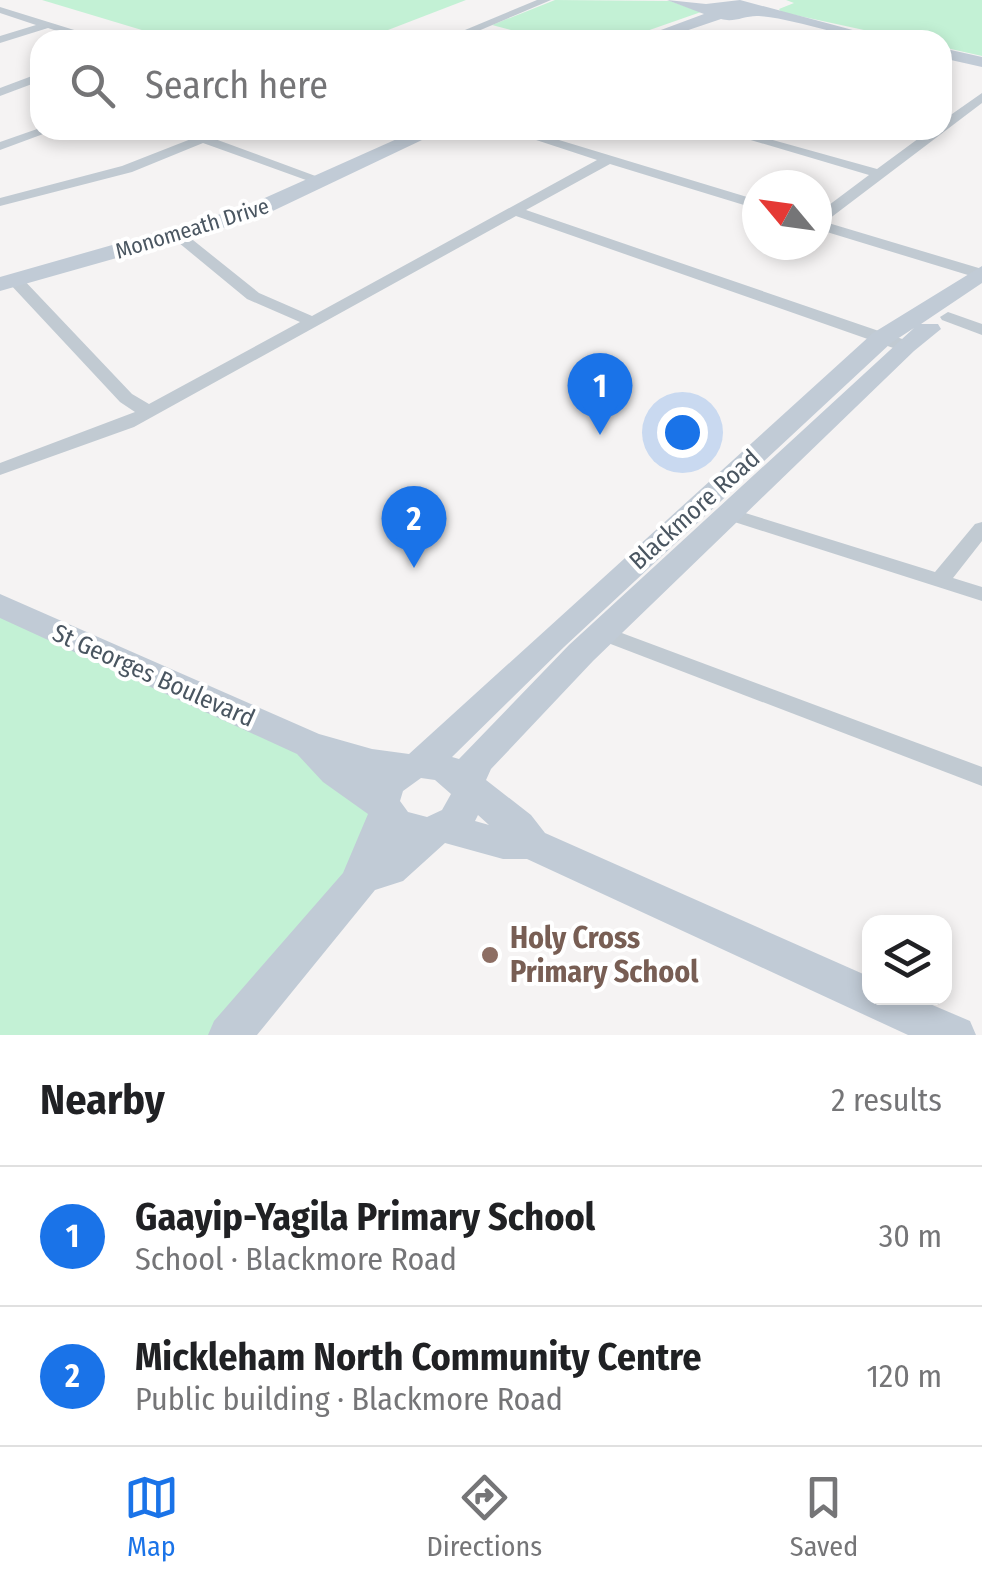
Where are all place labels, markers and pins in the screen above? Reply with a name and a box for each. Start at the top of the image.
pin: 1 [568,352,632,435]
pin: 2 [382,486,446,568]
place label: Holy Cross Primary School [510,920,699,990]
marker: Holy Cross Primary School [479,944,501,966]

